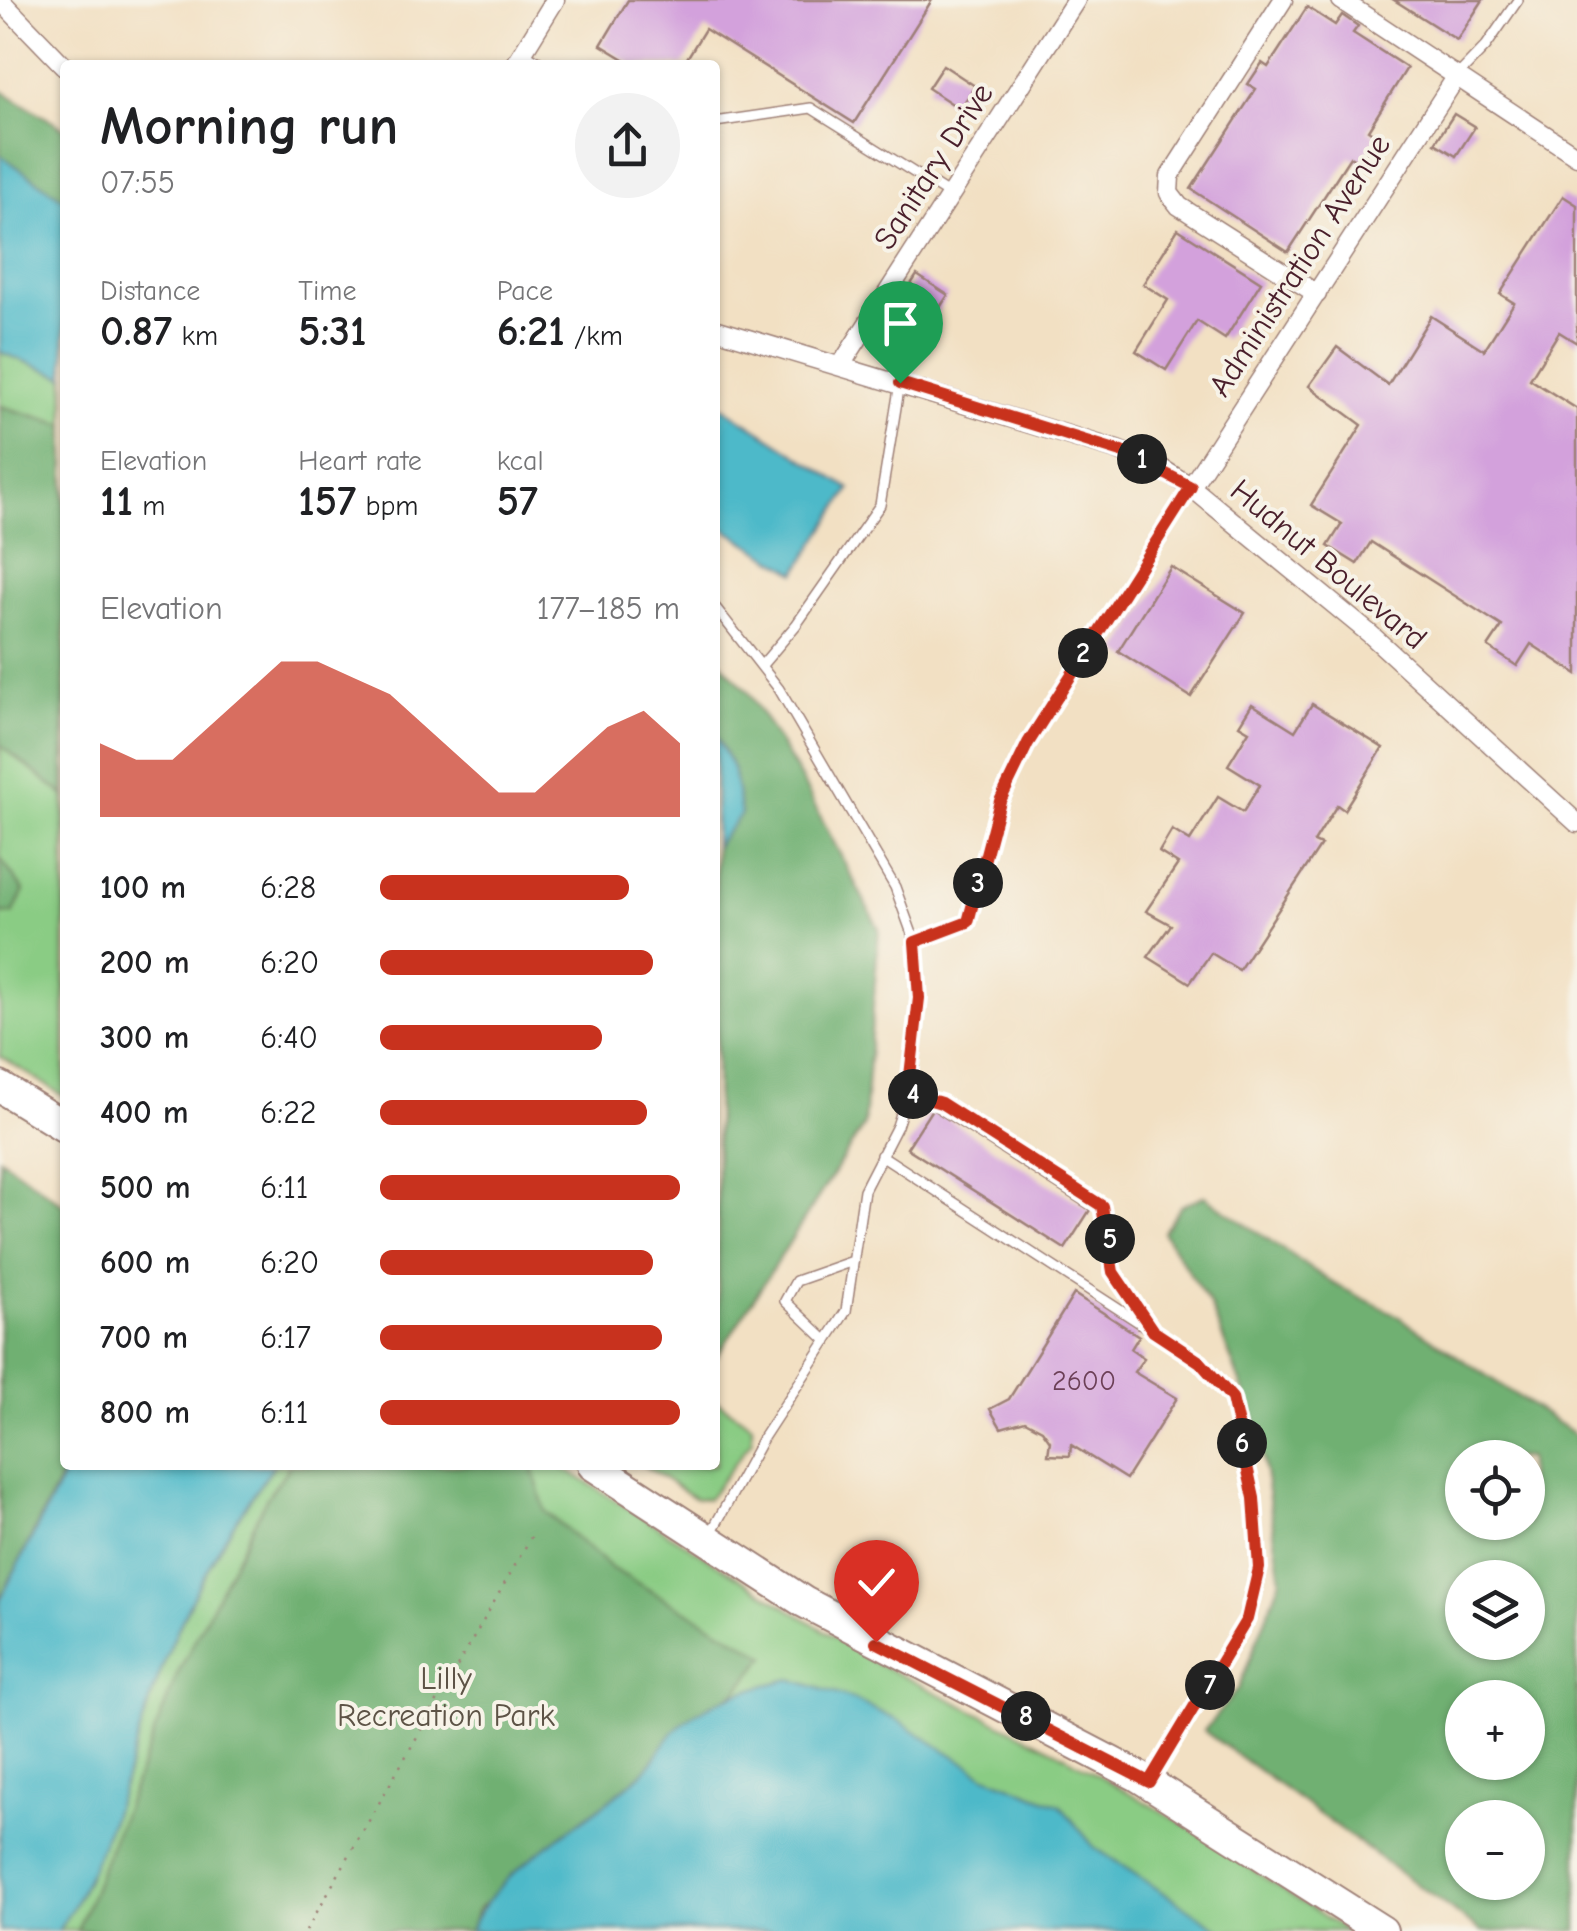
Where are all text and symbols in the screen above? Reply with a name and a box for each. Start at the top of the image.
street label: Sanitary Drive [866,76,1001,256]
button: share [575,93,680,198]
text: Morning run [100,94,398,158]
street label: Administration Avenue [1201,128,1398,403]
text: 07:55 [100,164,175,201]
text: Distance [100,275,200,307]
text: Time [298,275,356,307]
text: Pace [497,275,553,307]
pin [858,281,943,384]
icon: arrive [873,296,928,351]
text: 0.87 [100,307,172,356]
text: 5:31 [298,307,367,356]
text: 6:21 [497,307,565,356]
text: km [172,320,218,352]
text: /km [565,320,623,352]
pin: 1 [1117,434,1167,484]
text: 1 [1136,443,1148,475]
text: Elevation [100,445,207,477]
text: Heart rate [298,445,422,477]
text: kcal [497,445,544,477]
street label: Hudnut Boulevard [1223,472,1434,657]
text: 11 [100,477,133,526]
text: 157 [298,477,356,526]
text: 57 [497,477,538,526]
text: m [133,490,166,522]
text: bpm [356,490,418,522]
text: Elevation [100,590,223,627]
text: 177–185 m [537,590,680,627]
pin: 2 [1058,628,1108,678]
text: 2 [1076,637,1090,669]
pin: 3 [953,858,1003,908]
text: 3 [971,867,985,899]
text: 100 m [100,869,186,906]
text: 6:28 [260,869,316,906]
text: 200 m [100,944,189,981]
text: 6:20 [260,944,319,981]
text: 300 m [100,1019,189,1056]
text: 6:40 [260,1019,318,1056]
pin: 4 [888,1069,938,1119]
text: 4 [906,1078,920,1110]
text: 400 m [100,1094,188,1131]
text: 6:22 [260,1094,317,1131]
text: 500 m [100,1169,190,1206]
text: 6:11 [260,1169,308,1206]
pin: 5 [1085,1214,1135,1264]
text: 5 [1103,1223,1117,1255]
text: 600 m [100,1244,190,1281]
text: 6:20 [260,1244,319,1281]
text: 700 m [100,1319,188,1356]
text: 6:17 [260,1319,311,1356]
house number: 2600 [1052,1365,1116,1397]
text: 800 m [100,1394,190,1431]
text: 6:11 [260,1394,308,1431]
pin: 6 [1217,1418,1267,1468]
text: 6 [1235,1427,1249,1459]
map controls [1445,1440,1545,1900]
button: locate [1445,1440,1545,1540]
pin [834,1540,919,1643]
icon: check [849,1555,904,1610]
button: layers [1445,1560,1545,1660]
park label: Lilly Recreation Park [337,1660,555,1734]
pin: 7 [1185,1660,1235,1710]
text: 7 [1204,1669,1216,1701]
button: + [1445,1680,1545,1780]
pin: 8 [1001,1691,1051,1741]
text: 8 [1019,1700,1033,1732]
button: − [1445,1800,1545,1900]

